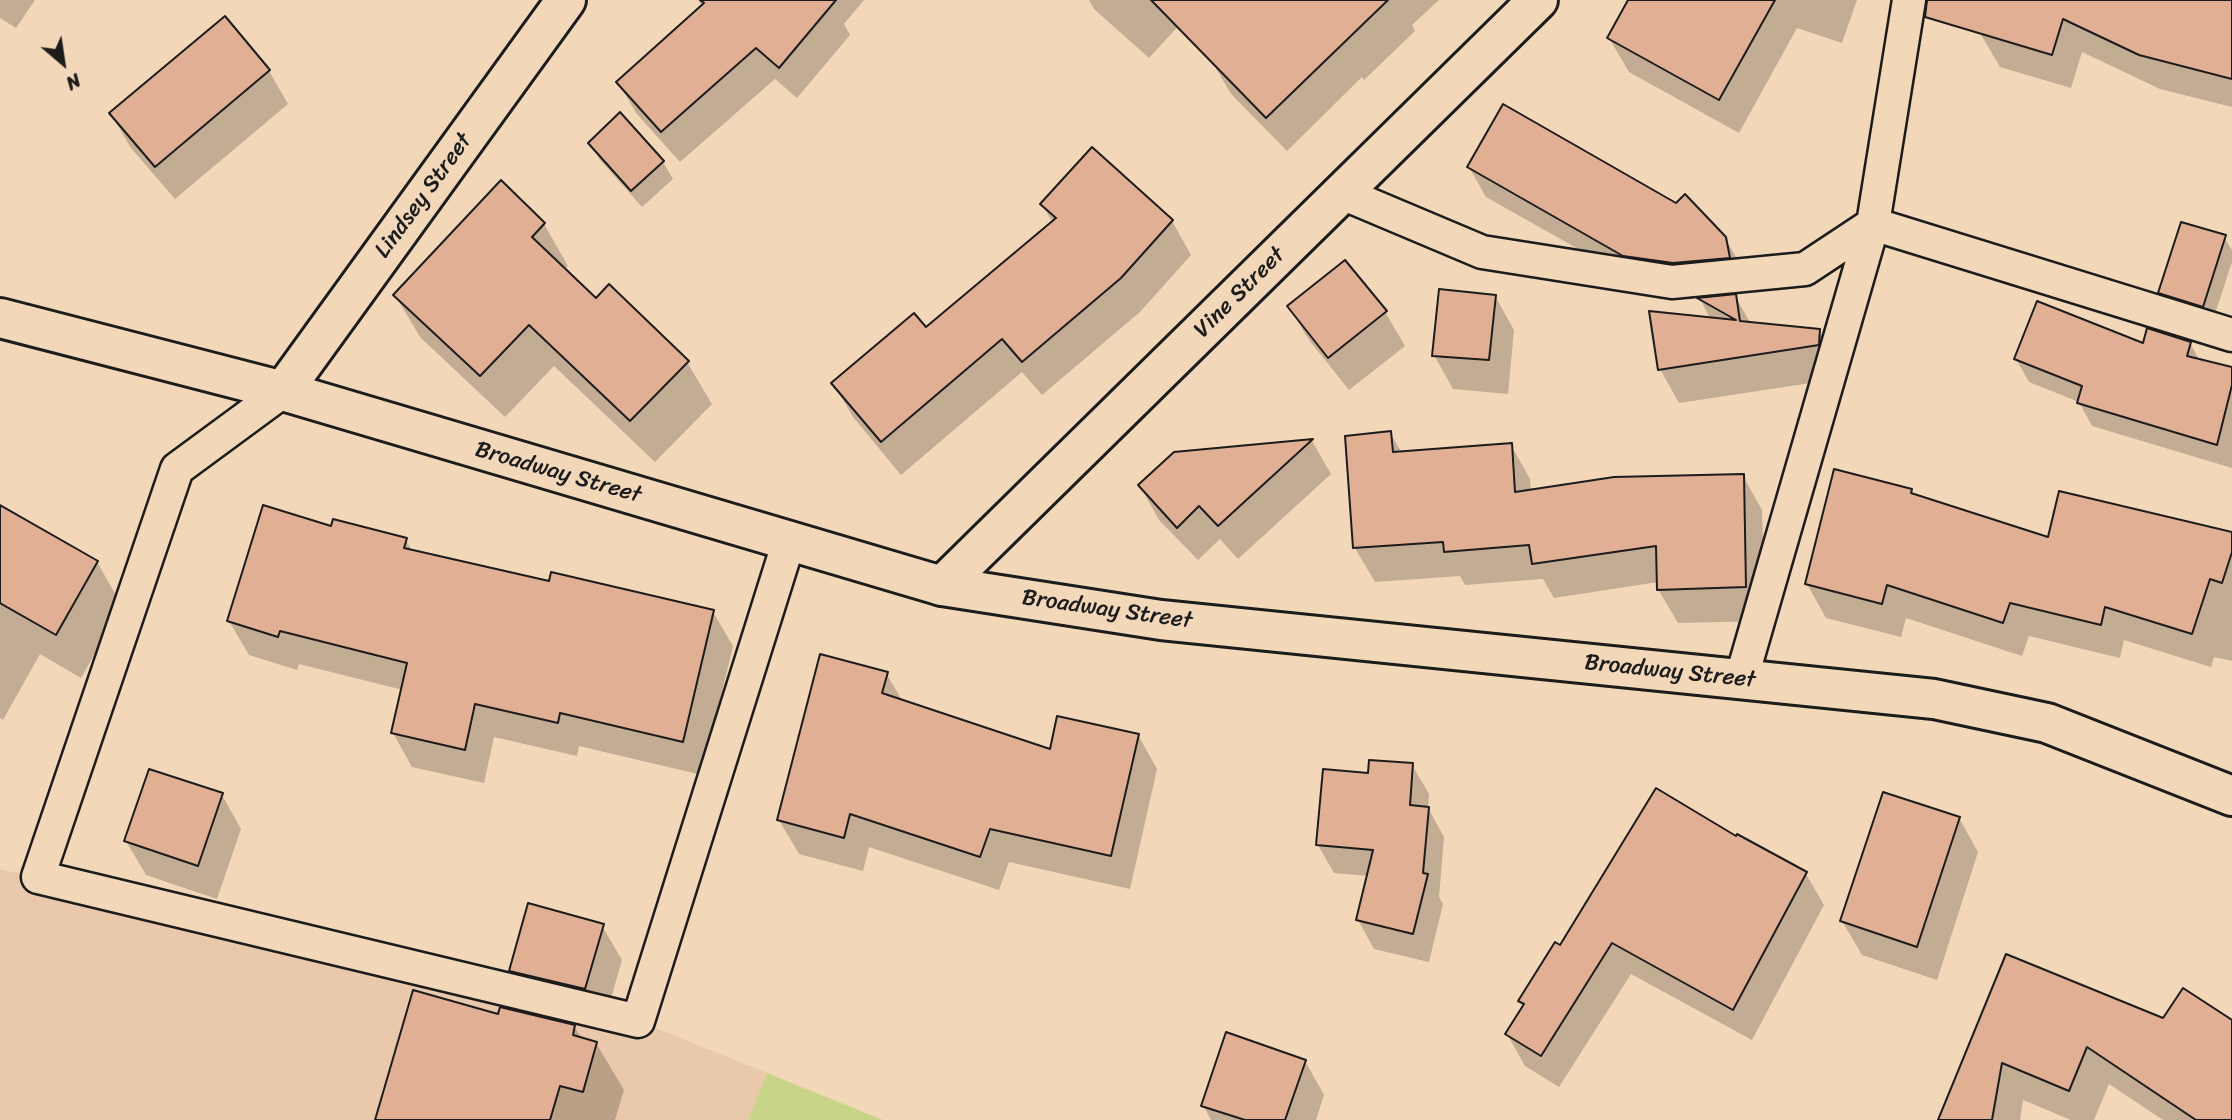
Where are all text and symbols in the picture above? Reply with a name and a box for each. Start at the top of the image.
north arrow [28,28,98,98]
text: N [60,64,87,99]
street label: Lindsey Street [369,128,479,264]
street label: Vine Street [1189,242,1291,344]
street label: Broadway Street [472,436,644,510]
street label: Broadway Street [1020,584,1194,636]
street label: Broadway Street [1583,649,1757,695]

